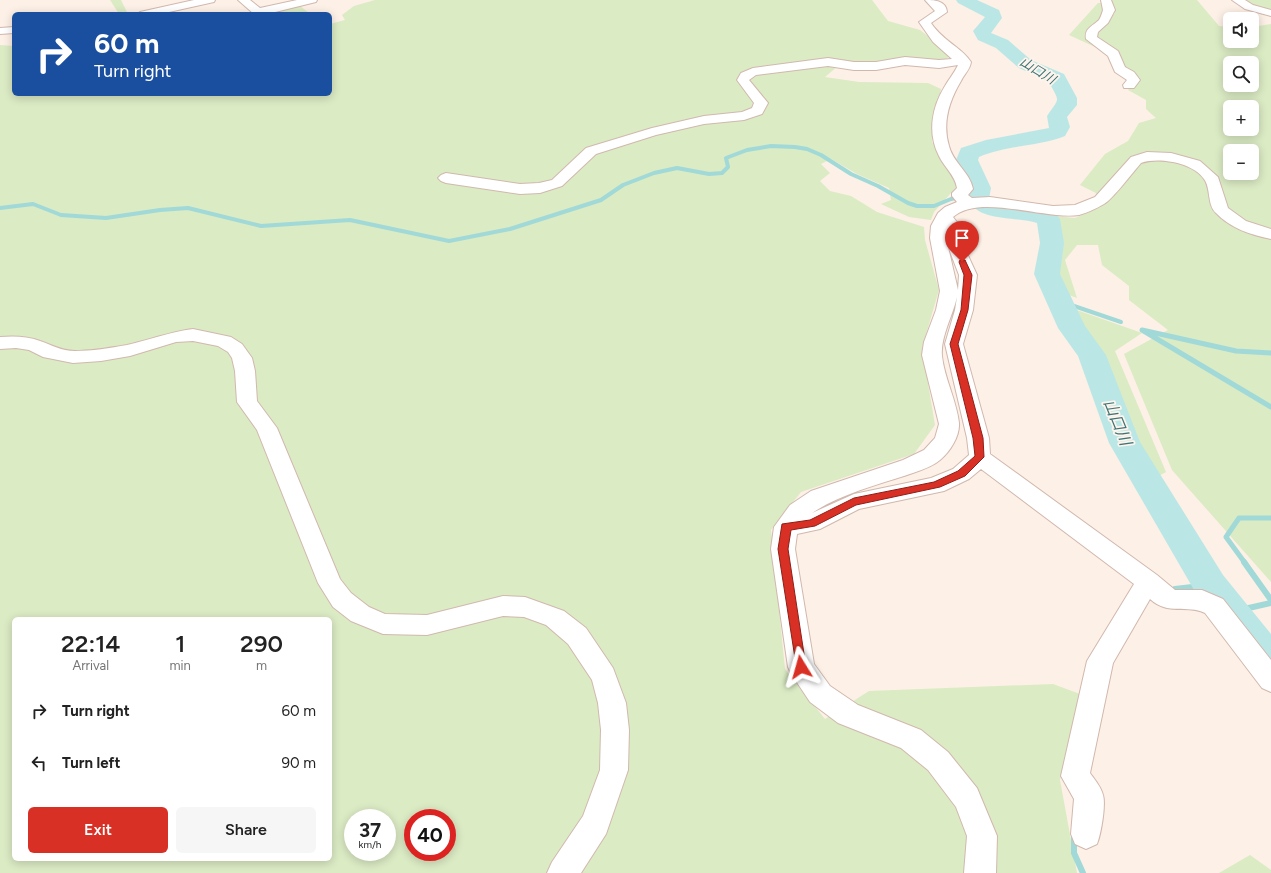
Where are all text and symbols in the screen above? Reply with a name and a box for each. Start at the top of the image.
map controls [1223,12,1259,180]
button: sound [1223,12,1259,48]
text: 60 m [94,26,159,60]
icon: right [28,28,80,80]
water label: 山口川 [1017,54,1060,88]
button: search [1223,56,1259,92]
text: Turn right [94,60,171,82]
button: + [1223,100,1259,136]
button: − [1223,144,1259,180]
pin [945,221,979,262]
icon: arrive [951,227,973,249]
water label: 山口川 [1100,396,1136,450]
text: 22:14 [61,629,120,658]
text: 1 [175,629,185,658]
text: 290 [240,629,283,658]
position arrow [780,646,822,688]
text: Arrival [72,658,109,673]
text: min [170,658,191,673]
text: m [256,658,267,673]
icon: right [28,700,50,722]
text: Turn right [62,702,130,720]
text: 60 m [281,702,316,720]
icon: left [28,752,50,774]
text: Turn left [62,754,120,772]
text: 90 m [281,754,316,772]
button: Exit [28,807,168,853]
button: Share [176,807,316,853]
speed limit sign: 40 [404,809,456,861]
text: 37 [359,818,381,842]
text: km/h [359,838,381,851]

